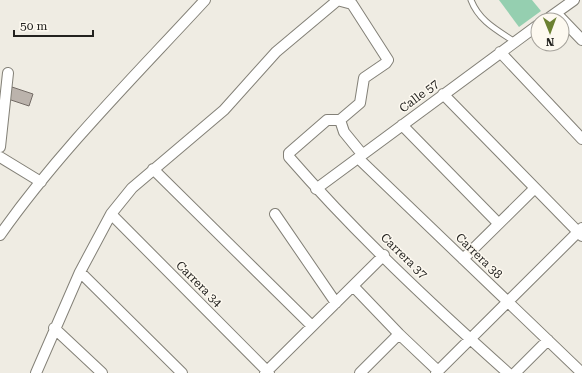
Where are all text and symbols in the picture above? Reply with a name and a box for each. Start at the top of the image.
scale bar [14,12,93,38]
north arrow [530,12,570,52]
text: 50 m [20,19,47,33]
text: N [545,35,555,48]
street label: Calle 57 [397,77,442,115]
street label: Carrera 37 [378,230,430,282]
street label: Carrera 38 [453,230,505,282]
street label: Carrera 34 [173,258,225,310]

